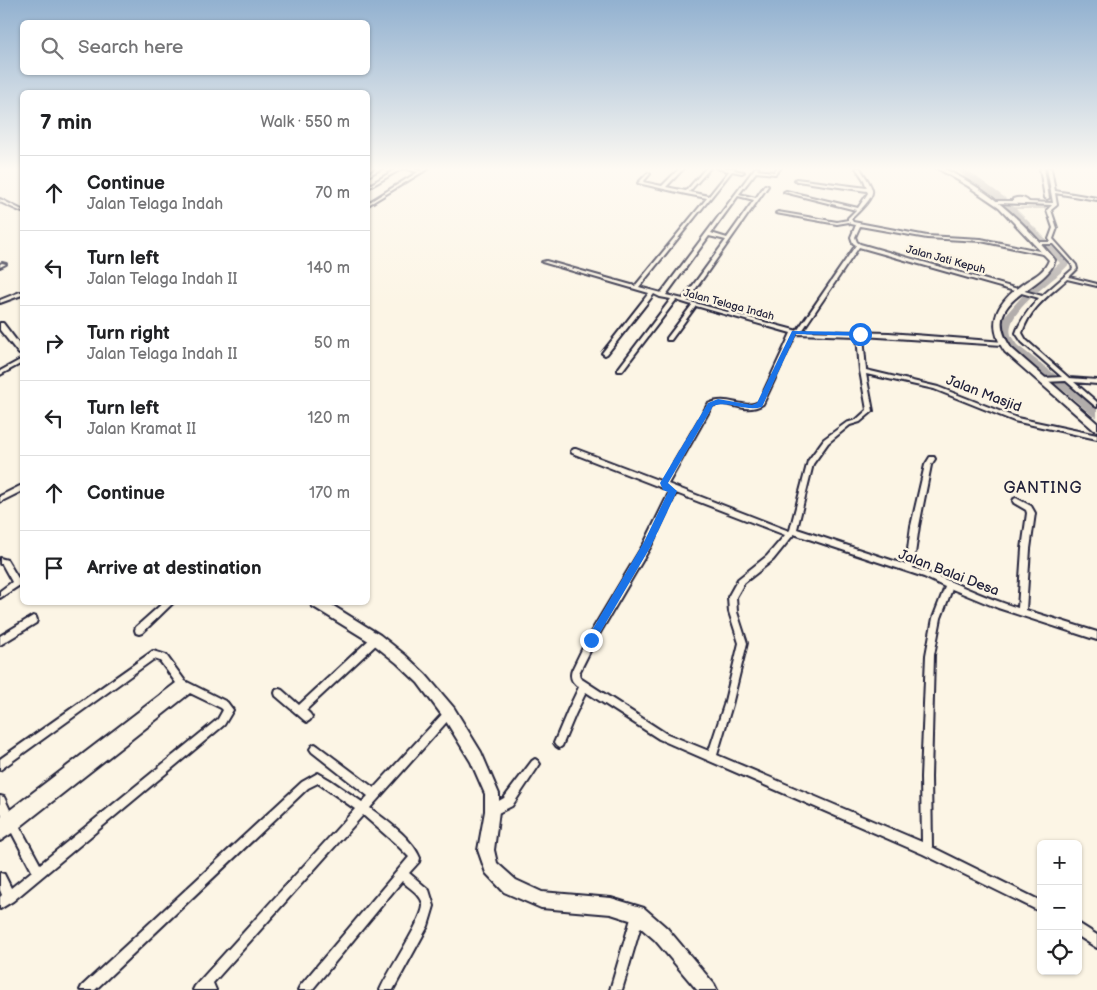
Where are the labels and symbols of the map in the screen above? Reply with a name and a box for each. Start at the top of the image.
street label: Jalan Jati Kepuh [905,243,987,276]
street label: Jalan Telaga Indah [682,286,776,323]
route start [849,323,872,346]
street label: Jalan Masjid [944,371,1024,416]
district label: GANTING [1003,479,1083,498]
street label: Jalan Balai Desa [896,545,1002,599]
route end [580,629,603,652]

